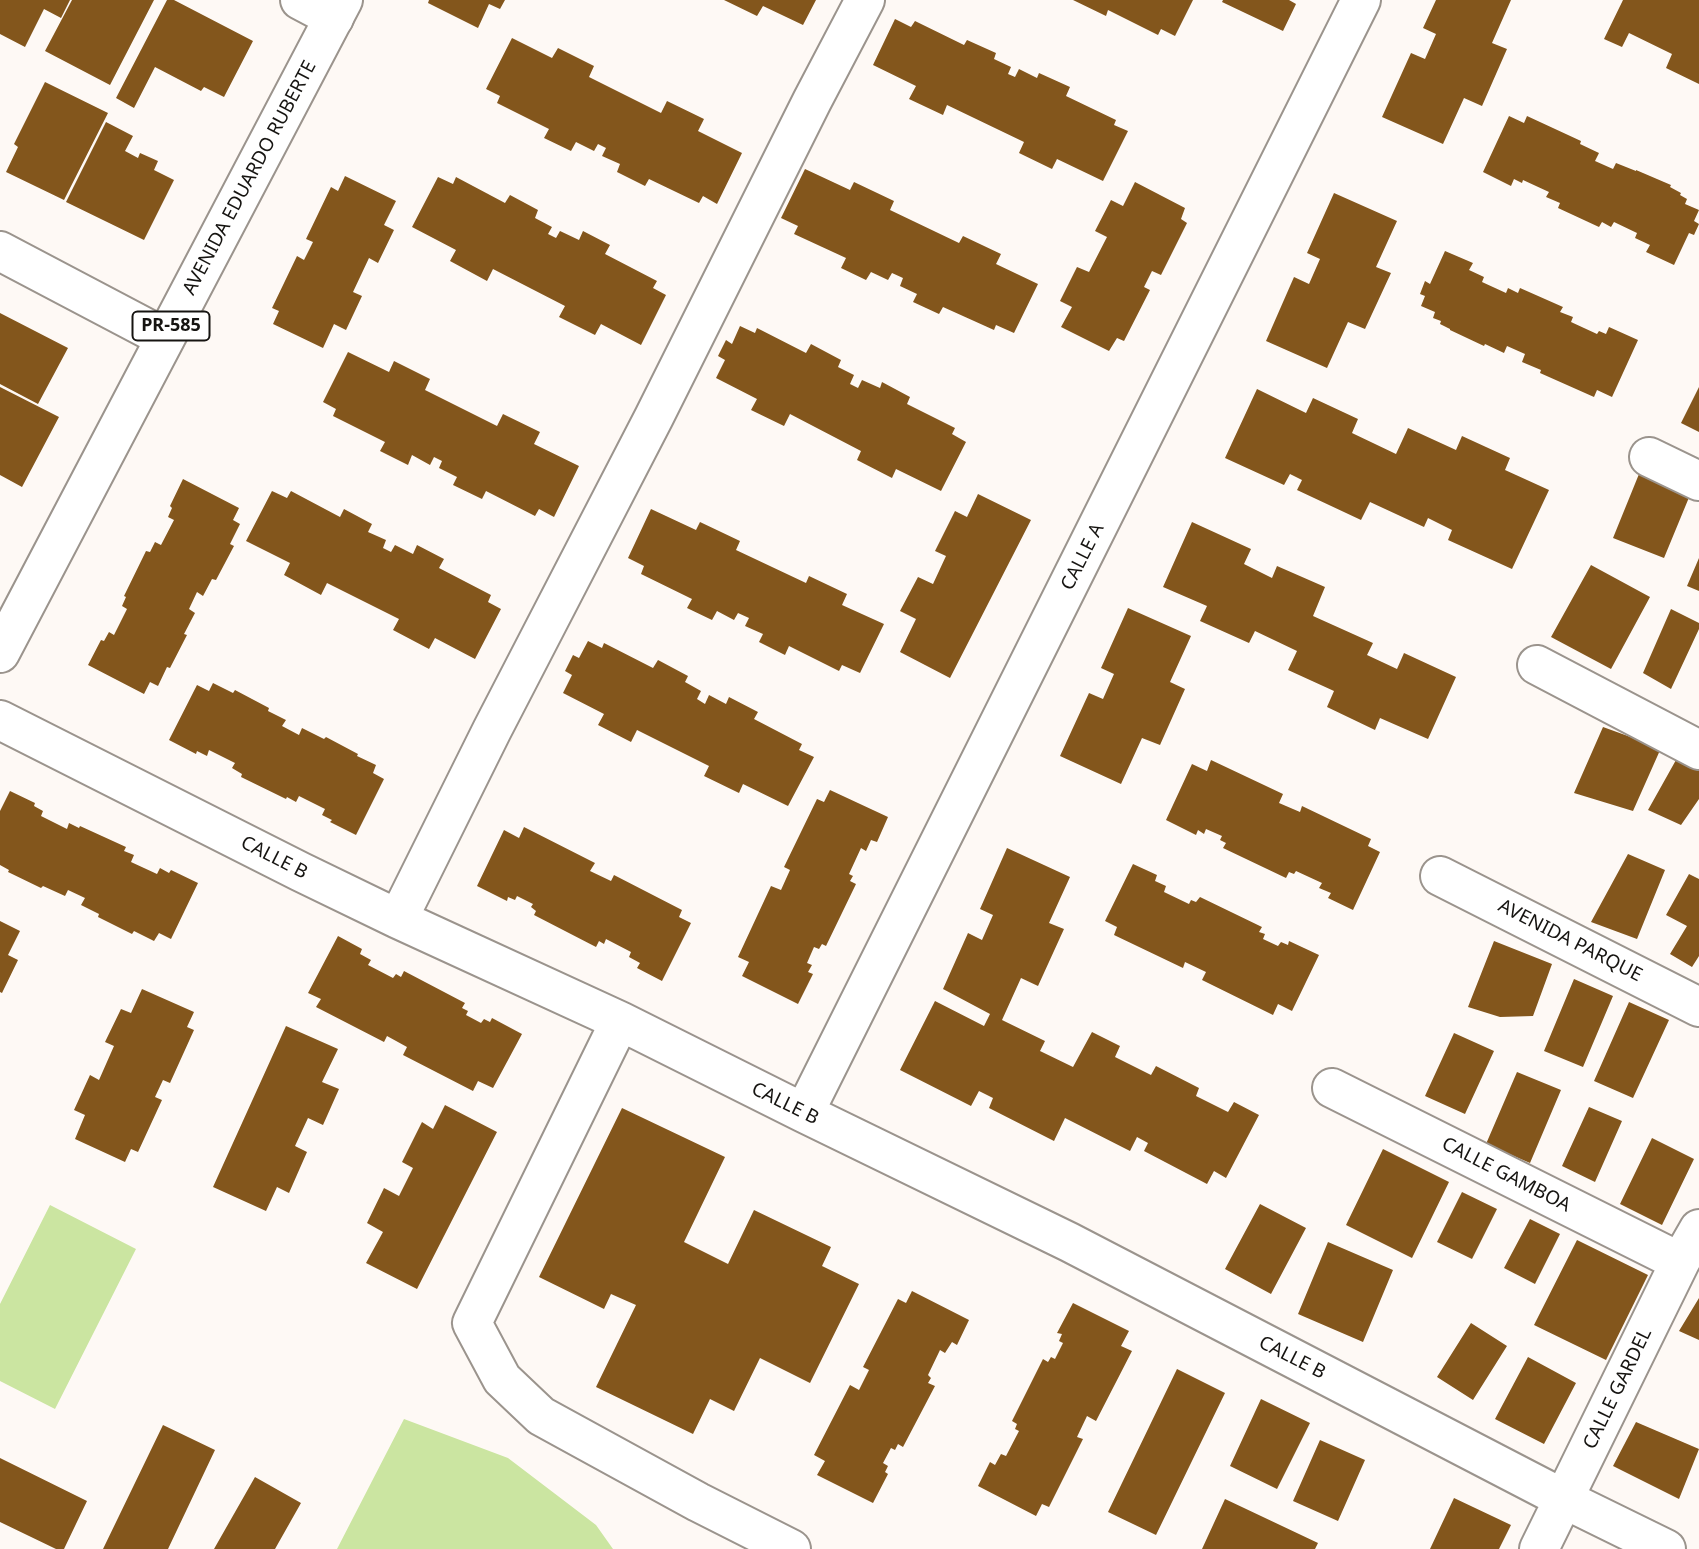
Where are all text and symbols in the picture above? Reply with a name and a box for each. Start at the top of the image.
street label: AVENIDA EDUARDO RUBERTE [178,57,322,299]
road number: PR-585 [132,312,210,340]
street label: CALLE A [1057,520,1109,594]
street label: CALLE B [237,832,311,884]
street label: AVENIDA PARQUE [1494,895,1646,987]
street label: CALLE B [748,1078,822,1130]
street label: CALLE GAMBOA [1438,1133,1574,1217]
street label: CALLE GARDEL [1579,1325,1657,1453]
street label: CALLE B [1255,1332,1329,1384]

